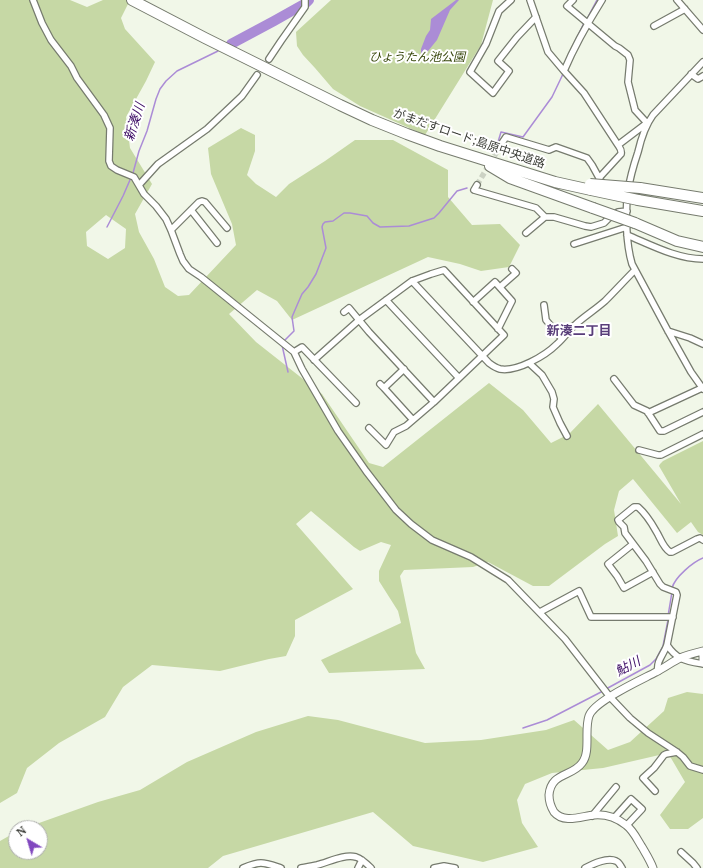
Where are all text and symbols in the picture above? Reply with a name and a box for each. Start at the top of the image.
park label: ひょうたん池公園 [369,51,465,65]
water label: 新湊川 [122,101,148,143]
street label: がまだすロード;島原中央道路 [391,106,547,172]
district label: 新湊二丁目 [547,323,611,339]
water label: 鮎川 [613,654,643,680]
north arrow [8,820,48,860]
text: N [13,822,29,840]

